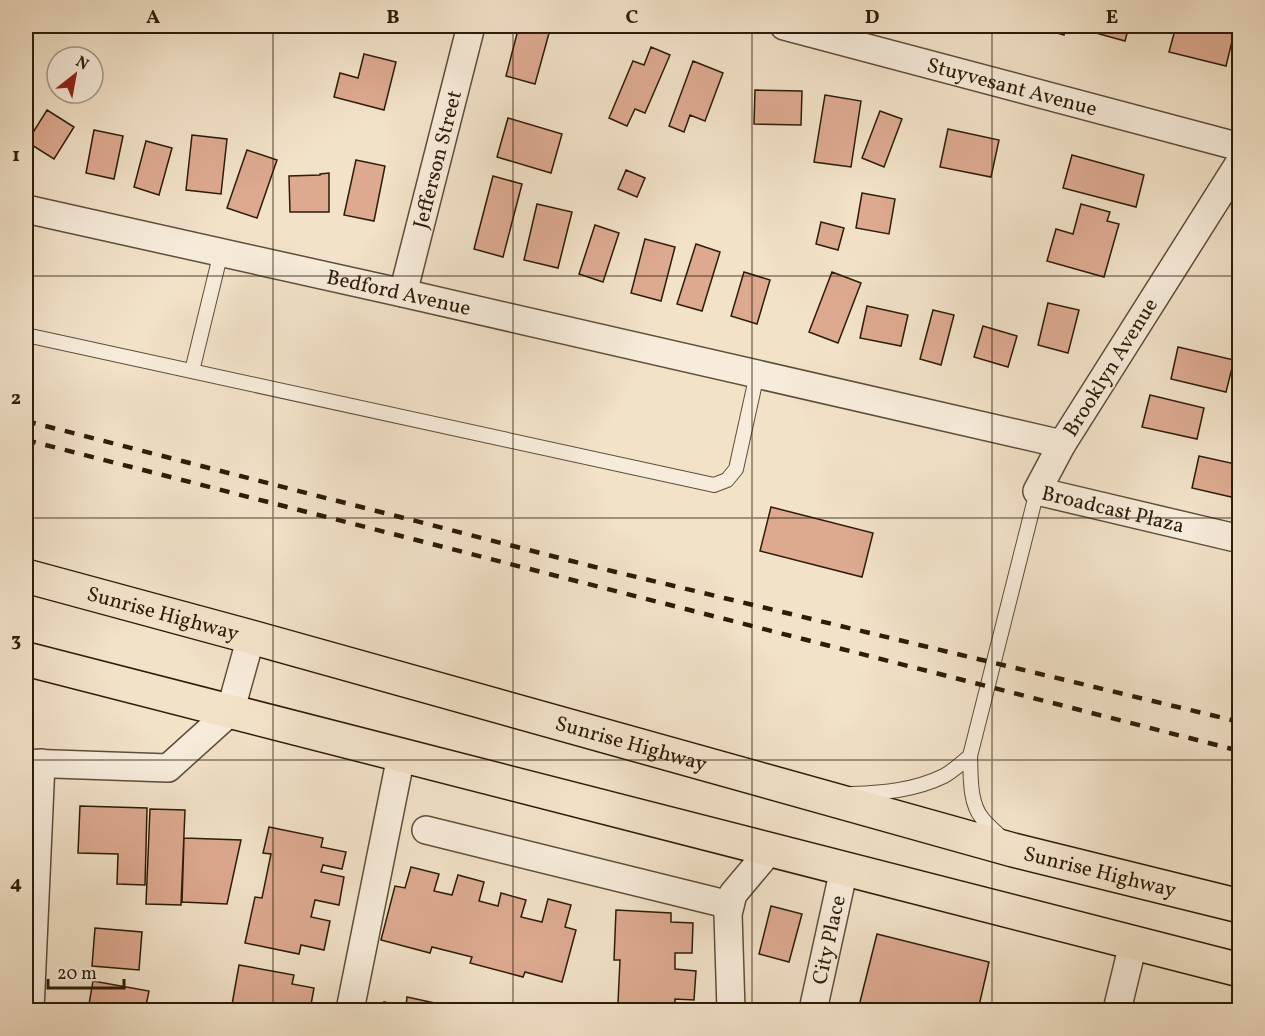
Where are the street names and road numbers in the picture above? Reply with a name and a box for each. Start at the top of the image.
street label: Stuyvesant Avenue [924,52,1100,124]
street label: Jefferson Street [407,87,470,232]
street label: Bedford Avenue [324,263,473,324]
street label: Brooklyn Avenue [1057,293,1166,443]
street label: Broadcast Plaza [1039,480,1187,541]
street label: Sunrise Highway [83,580,243,649]
street label: Sunrise Highway [552,710,711,780]
street label: Sunrise Highway [1020,840,1180,906]
street label: City Place [806,893,854,987]

